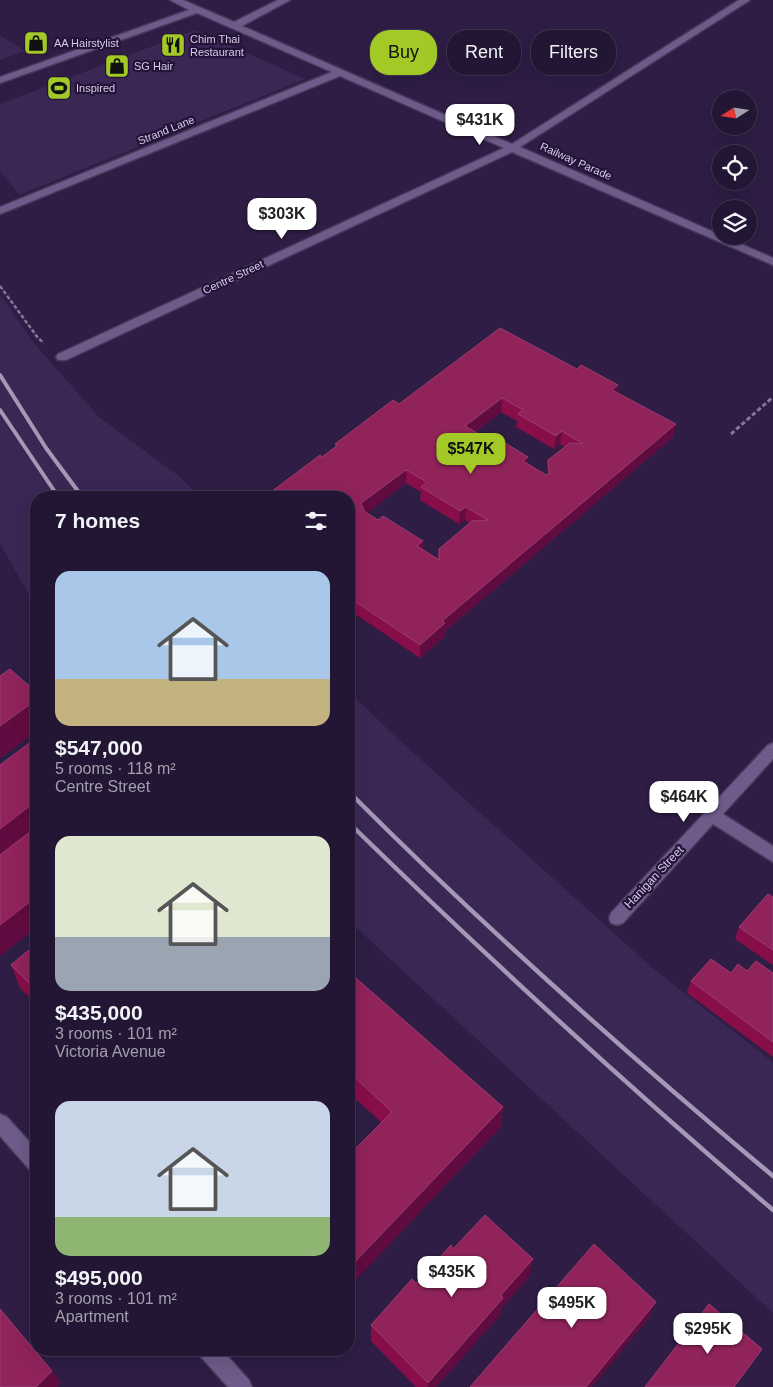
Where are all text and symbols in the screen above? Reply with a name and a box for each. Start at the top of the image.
shop icon: AA Hairstylist [23,30,49,56]
chip: Buy [370,30,437,75]
chip: Rent [447,30,521,75]
chip: Filters [531,30,616,75]
restaurant icon: Chim Thai Restaurant [160,32,186,58]
place label: Chim Thai Restaurant [190,33,244,58]
place label: AA Hairstylist [54,37,119,49]
shop icon: SG Hair [104,53,130,79]
place label: SG Hair [134,60,173,72]
sports icon: Inspired [46,75,72,101]
place label: Inspired [76,82,115,94]
north arrow [712,90,758,135]
map controls [712,90,757,245]
pin: $431K [445,104,515,146]
text: $431K [456,111,504,128]
street label: Strand Lane [136,113,196,147]
street label: Railway Parade [538,140,614,182]
button: locate [712,145,757,190]
pin: $303K [247,198,317,240]
button: layers [712,200,757,245]
text: $303K [258,205,306,222]
street label: Centre Street [201,258,265,296]
pin: $547K [436,432,506,475]
text: $547K [447,440,495,457]
icon: filters [302,507,330,535]
text: 7 homes [55,509,140,532]
icon: home [148,604,238,694]
text: $547,000 [55,736,143,759]
text: 5 rooms · 118 m² [55,760,176,777]
text: Centre Street [55,778,150,795]
pin: $464K [649,780,719,823]
text: $464K [660,788,708,805]
street label: Hanigan Street [622,842,687,911]
icon: home [148,869,238,959]
text: $435,000 [55,1001,143,1024]
text: 3 rooms · 101 m² [55,1025,177,1042]
text: Victoria Avenue [55,1043,166,1060]
icon: home [148,1134,238,1224]
pin: $435K [417,1256,487,1298]
text: $435K [428,1263,476,1280]
text: $495,000 [55,1266,143,1289]
pin: $495K [537,1286,607,1329]
text: 3 rooms · 101 m² [55,1290,177,1307]
text: $495K [548,1294,596,1311]
text: Apartment [55,1308,129,1325]
pin: $295K [673,1312,743,1355]
text: $295K [684,1320,732,1337]

